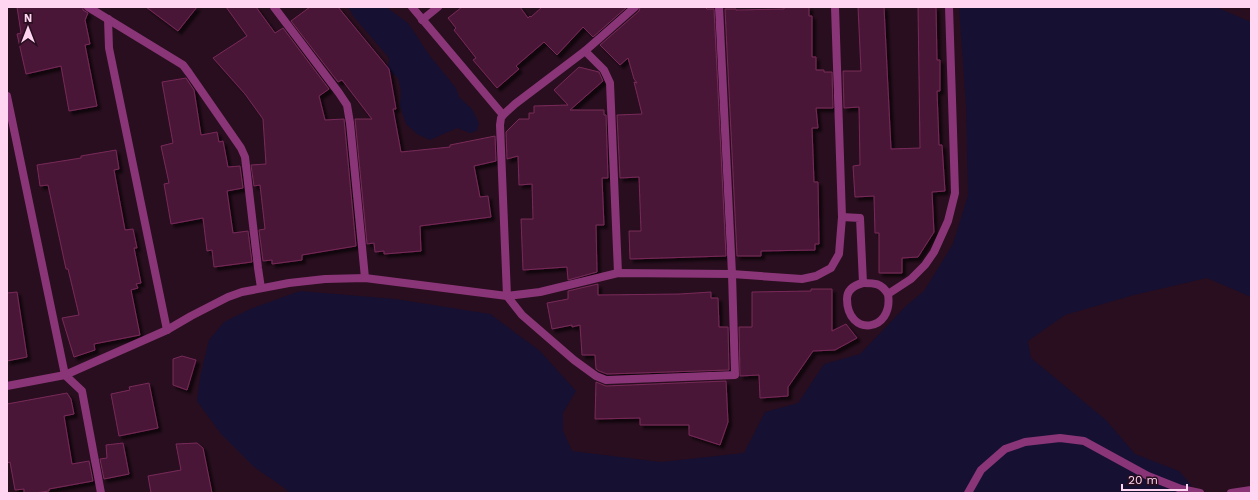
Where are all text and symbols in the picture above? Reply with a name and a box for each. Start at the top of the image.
north arrow [8,8,48,48]
text: N [24,12,32,25]
scale bar [1122,466,1187,492]
text: 20 m [1128,473,1158,487]

